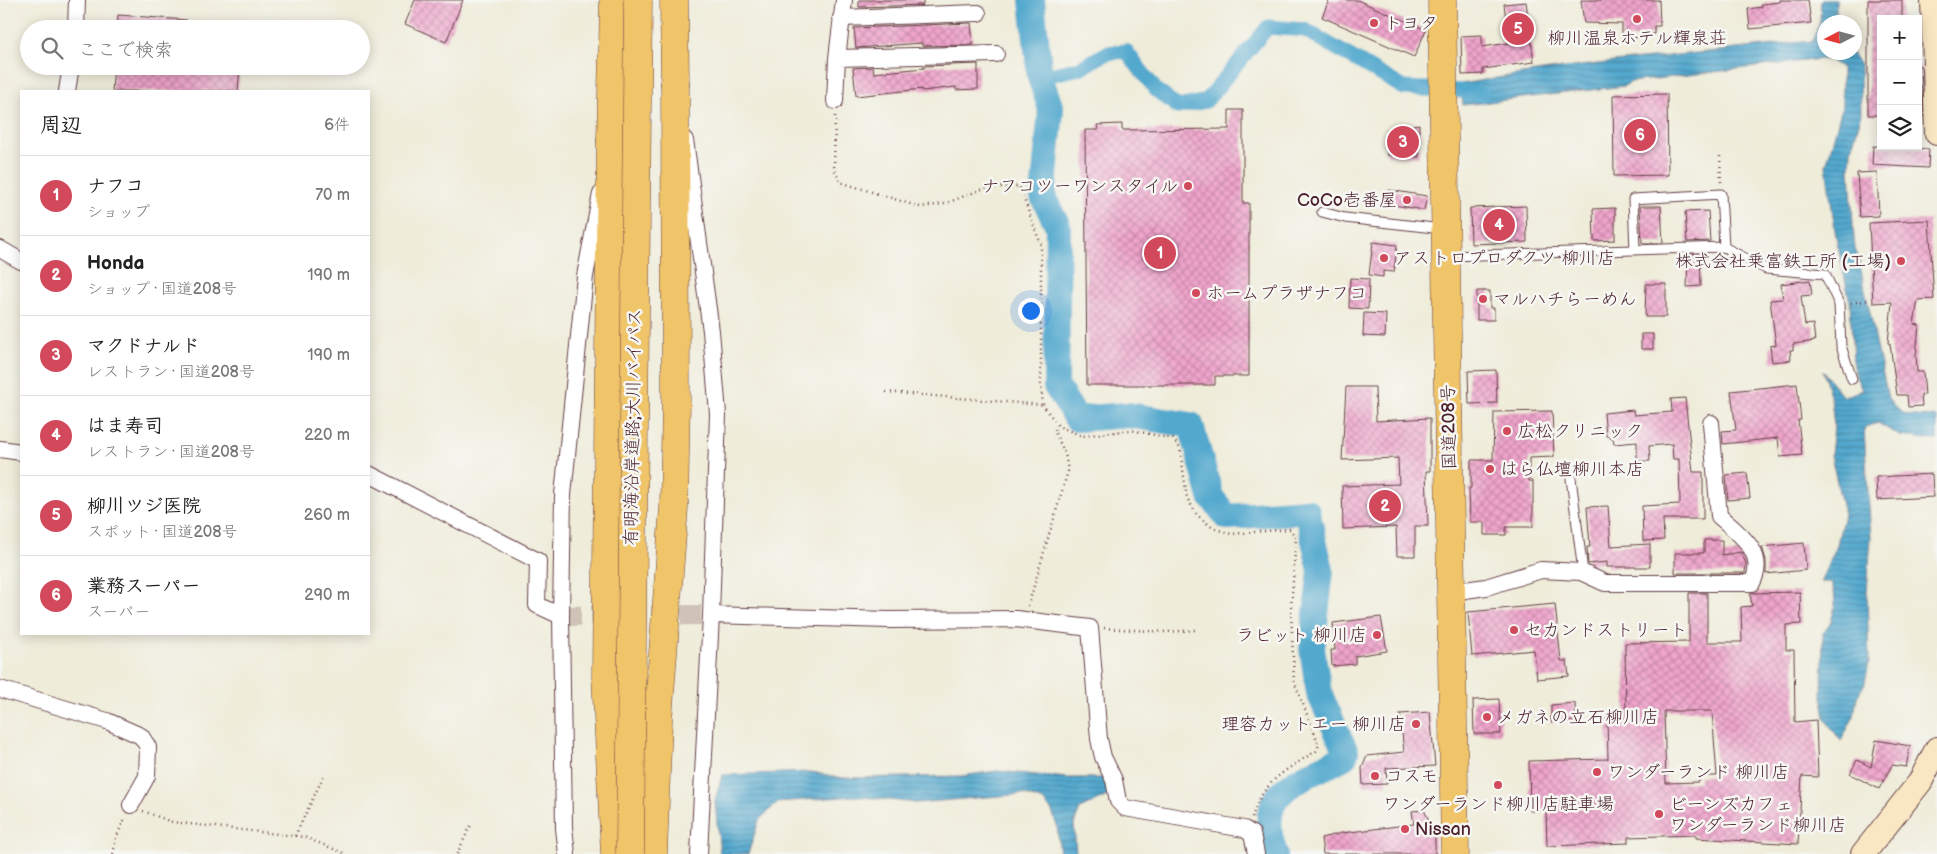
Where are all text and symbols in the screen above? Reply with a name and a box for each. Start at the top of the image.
pin: 5 [1502,10,1534,48]
place label: トヨタ [1384,13,1438,34]
marker: 柳川温泉ホテル輝泉荘 [1631,13,1643,25]
north arrow [1817,15,1862,60]
map controls [1877,15,1922,150]
button: + [1877,15,1922,60]
marker: トヨタ [1368,17,1380,29]
search box [20,20,370,75]
place label: 柳川温泉ホテル輝泉荘 [1547,28,1727,49]
icon: search [38,34,66,62]
text: ここで検索 [78,39,173,62]
button: − [1877,60,1922,105]
button: layers [1877,105,1922,150]
text: 周辺 [40,113,82,138]
text: 6件 [324,116,350,135]
pin: 6 [1624,116,1656,154]
pin: 3 [1387,123,1419,161]
text: ナフコ [87,175,144,198]
place label: ナフコツーワンスタイル [981,176,1178,197]
marker: ナフコツーワンスタイル [1182,180,1194,192]
text: 1 [53,186,59,205]
text: 70 m [315,186,350,205]
place label: CoCo壱番屋 [1297,190,1397,211]
marker: CoCo壱番屋 [1401,194,1413,206]
text: ショップ [87,203,150,222]
pin: 4 [1483,206,1515,244]
pin: 1 [1144,234,1176,272]
place label: アストロプロダクツ 柳川店 [1394,248,1615,269]
place label: 株式会社乗富鉄工所 (工場) [1675,251,1891,272]
text: Honda [87,252,145,275]
marker: アストロプロダクツ 柳川店 [1378,252,1390,264]
marker: 株式会社乗富鉄工所 (工場) [1895,255,1907,267]
text: 2 [51,266,61,285]
text: 190 m [308,266,350,285]
text: ショップ · 国道208号 [87,280,237,299]
place label: ホームプラザナフコ [1206,283,1367,304]
marker: ホームプラザナフコ [1190,287,1202,299]
place label: マルハチらーめん [1493,289,1637,310]
marker: マルハチらーめん [1477,293,1489,305]
your location [1018,298,1044,324]
street label: 有明海沿岸道路;大川バイパス [620,308,646,546]
text: マクドナルド [87,335,200,358]
text: 3 [51,346,61,365]
text: 190 m [308,346,350,365]
text: レストラン · 国道208号 [87,363,255,382]
street label: 国道208号 [1438,384,1460,470]
text: はま寿司 [87,415,163,438]
place label: 広松クリニック [1517,421,1643,442]
marker: 広松クリニック [1501,425,1513,437]
text: 4 [51,426,61,445]
text: 220 m [304,426,350,445]
text: レストラン · 国道208号 [87,443,255,462]
place label: はら仏壇柳川本店 [1500,459,1644,480]
marker: はら仏壇柳川本店 [1484,463,1496,475]
pin: 2 [1369,487,1401,525]
text: 柳川ツジ医院 [87,495,201,518]
text: 5 [51,506,61,525]
text: 260 m [304,506,350,525]
text: スポット · 国道208号 [87,523,238,542]
text: 業務スーパー [87,575,200,598]
text: 6 [51,586,61,605]
text: 290 m [304,586,350,605]
text: スーパー [87,603,150,622]
place label: セカンドストリート [1524,620,1687,641]
marker: セカンドストリート [1508,624,1520,636]
place label: ラビット 柳川店 [1236,625,1367,646]
marker: ラビット 柳川店 [1371,629,1383,641]
place label: メガネの立石柳川店 [1497,707,1659,728]
marker: メガネの立石柳川店 [1481,711,1493,723]
place label: 理容カットエー 柳川店 [1221,714,1406,735]
marker: 理容カットエー 柳川店 [1410,718,1422,730]
place label: ワンダーランド 柳川店 [1607,762,1789,783]
place label: コスモ [1385,766,1438,787]
marker: ワンダーランド 柳川店 [1591,766,1603,778]
marker: コスモ [1369,770,1381,782]
marker: ワンダーランド柳川店駐車場 [1492,779,1504,791]
place label: ワンダーランド柳川店駐車場 [1382,794,1614,815]
place label: ビーンズカフェ ワンダーランド柳川店 [1669,794,1846,836]
marker: ビーンズカフェ ワンダーランド柳川店 [1653,808,1665,820]
place label: Nissan [1415,819,1471,840]
marker: Nissan [1399,823,1411,835]

